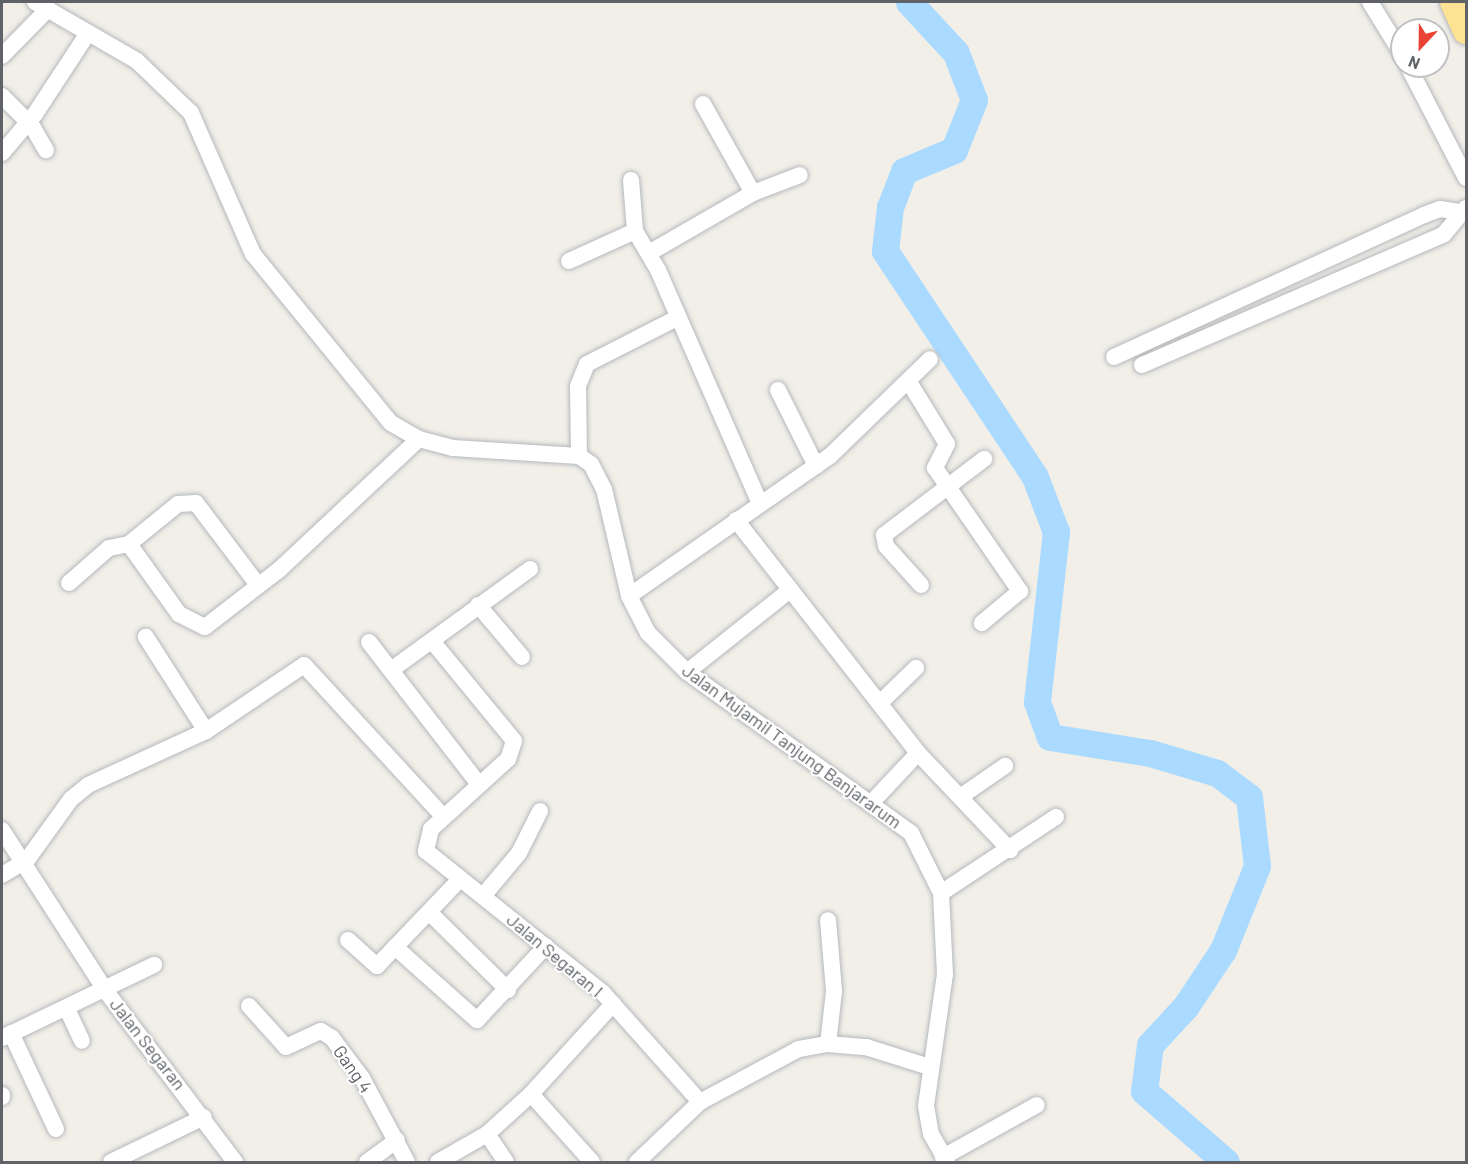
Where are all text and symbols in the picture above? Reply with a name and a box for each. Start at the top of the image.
north arrow [1390,18,1450,78]
text: N [1405,53,1422,74]
street label: Jalan Mujamil Tanjung Banjararum [678,659,906,833]
street label: Jalan Segaran I [503,909,607,1001]
street label: Jalan Segaran [105,994,191,1094]
street label: Gang 4 [329,1041,377,1097]

